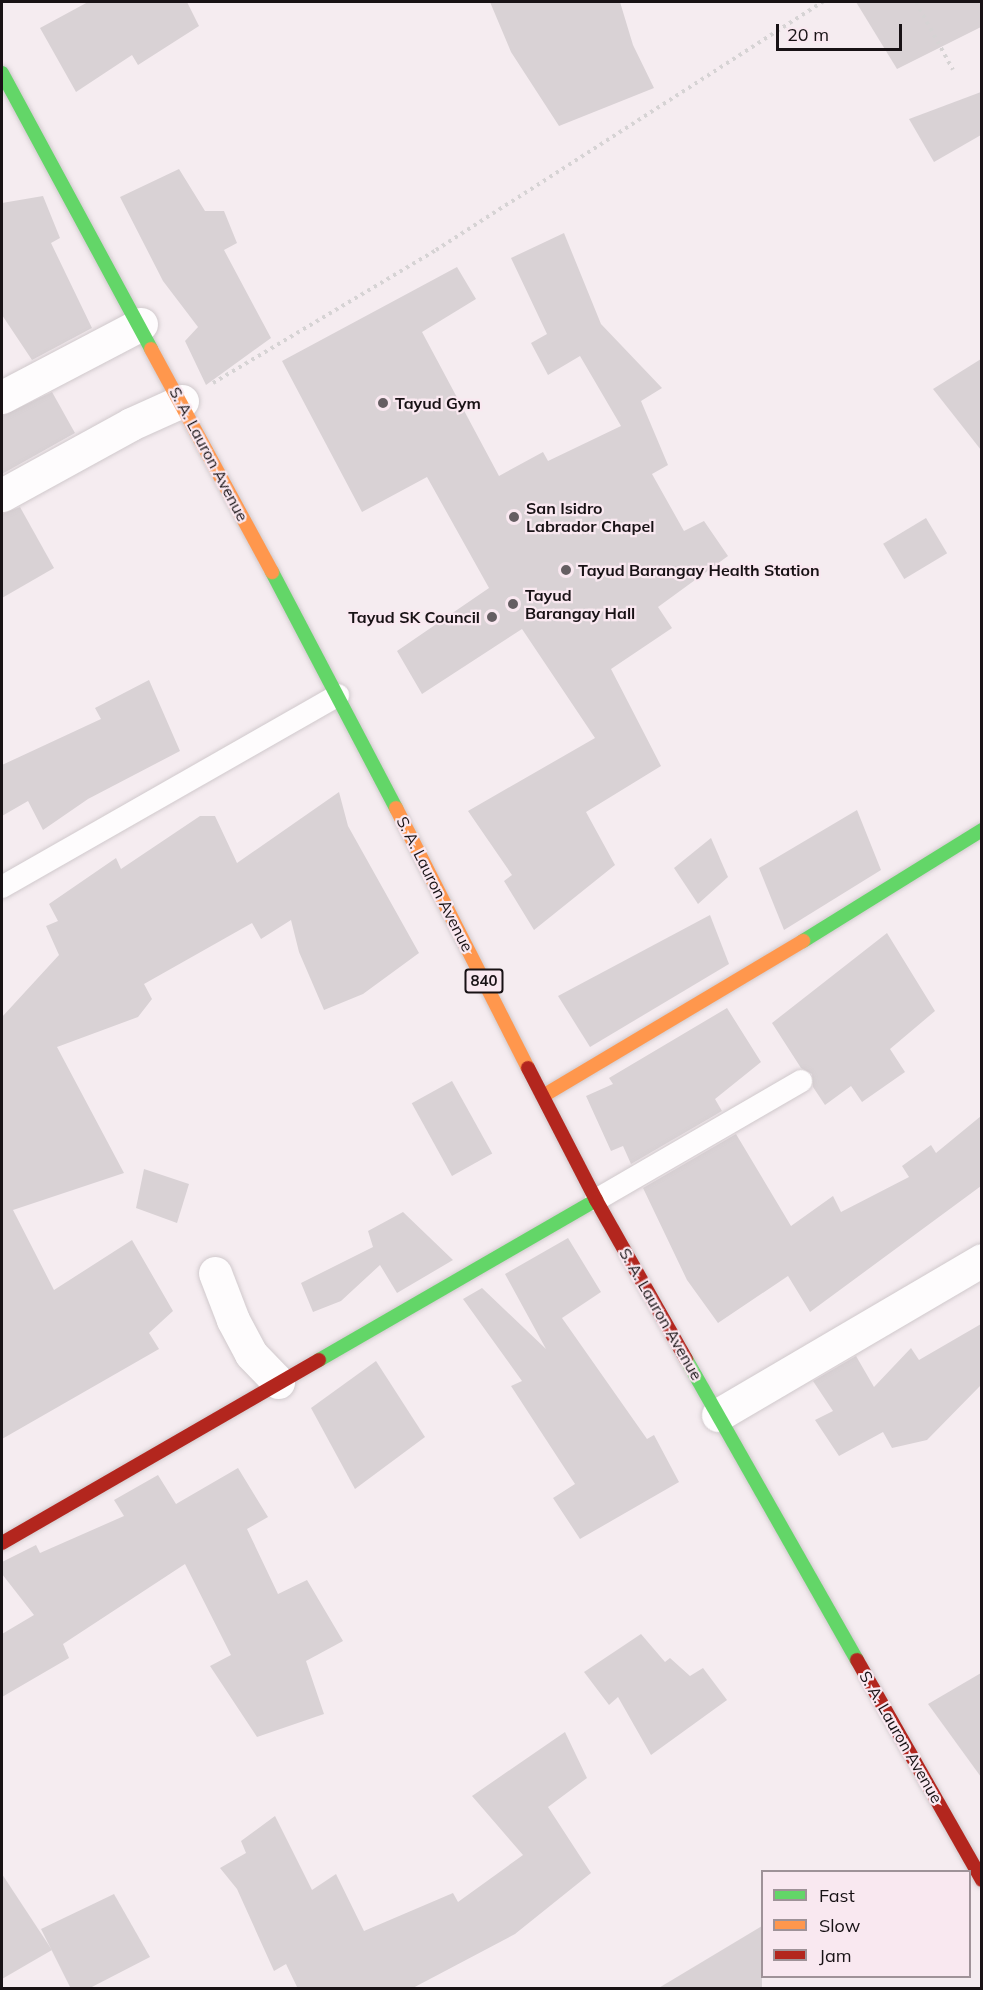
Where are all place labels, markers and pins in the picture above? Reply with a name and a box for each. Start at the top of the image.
place label: Tayud Gym [395,393,481,413]
marker: Tayud Gym [376,396,390,410]
place label: San Isidro Labrador Chapel [526,498,654,536]
marker: San Isidro Labrador Chapel [507,510,521,524]
place label: Tayud Barangay Health Station [578,560,820,580]
marker: Tayud Barangay Health Station [559,563,573,577]
place label: Tayud Barangay Hall [525,585,635,623]
marker: Tayud Barangay Hall [506,597,520,611]
place label: Tayud SK Council [348,607,480,627]
marker: Tayud SK Council [485,610,499,624]

